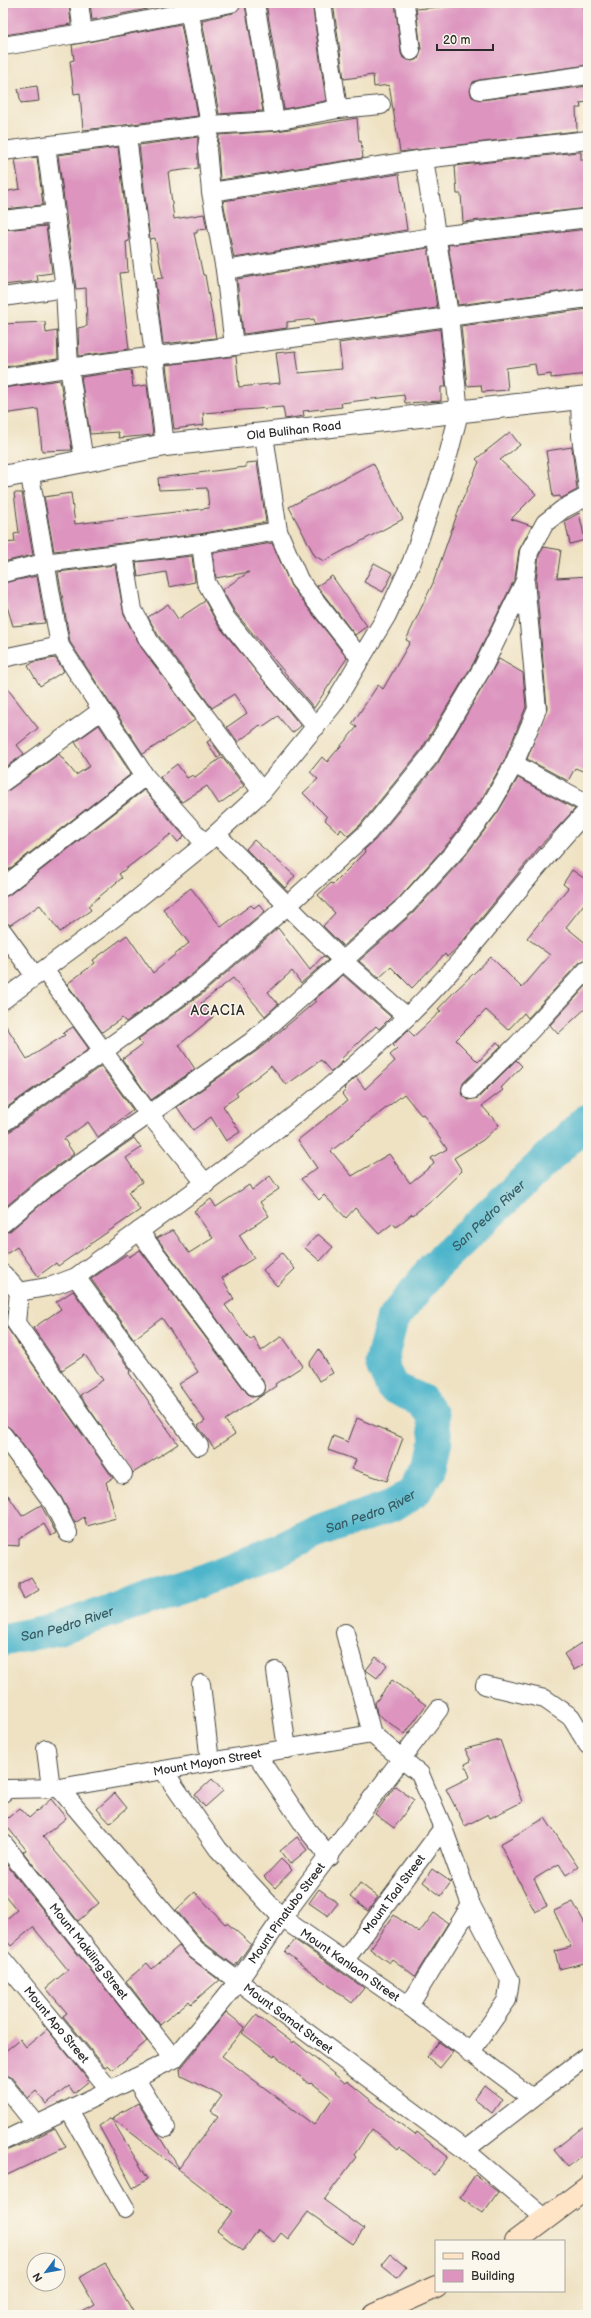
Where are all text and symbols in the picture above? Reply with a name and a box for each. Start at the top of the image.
scale bar [437,26,493,52]
text: 20 m [443,33,470,48]
street label: Old Bulihan Road [246,418,342,444]
district label: ACACIA [190,1002,246,1019]
water label: San Pedro River [449,1176,530,1255]
water label: San Pedro River [324,1486,420,1537]
water label: San Pedro River [19,1603,117,1645]
street label: Mount Mayon Street [152,1746,263,1780]
street label: Mount Taal Street [360,1851,429,1937]
street label: Mount Pinatubo Street [245,1860,329,1967]
street label: Mount Makiling Street [46,1900,131,2003]
street label: Mount Kanlaon Street [297,1926,403,2005]
street label: Mount Samat Street [240,1981,336,2057]
street label: Mount Apo Street [20,1984,92,2067]
legend [435,2240,565,2292]
text: Road [471,2249,500,2264]
north arrow [26,2252,66,2292]
text: Building [471,2269,515,2284]
text: N [30,2270,46,2284]

